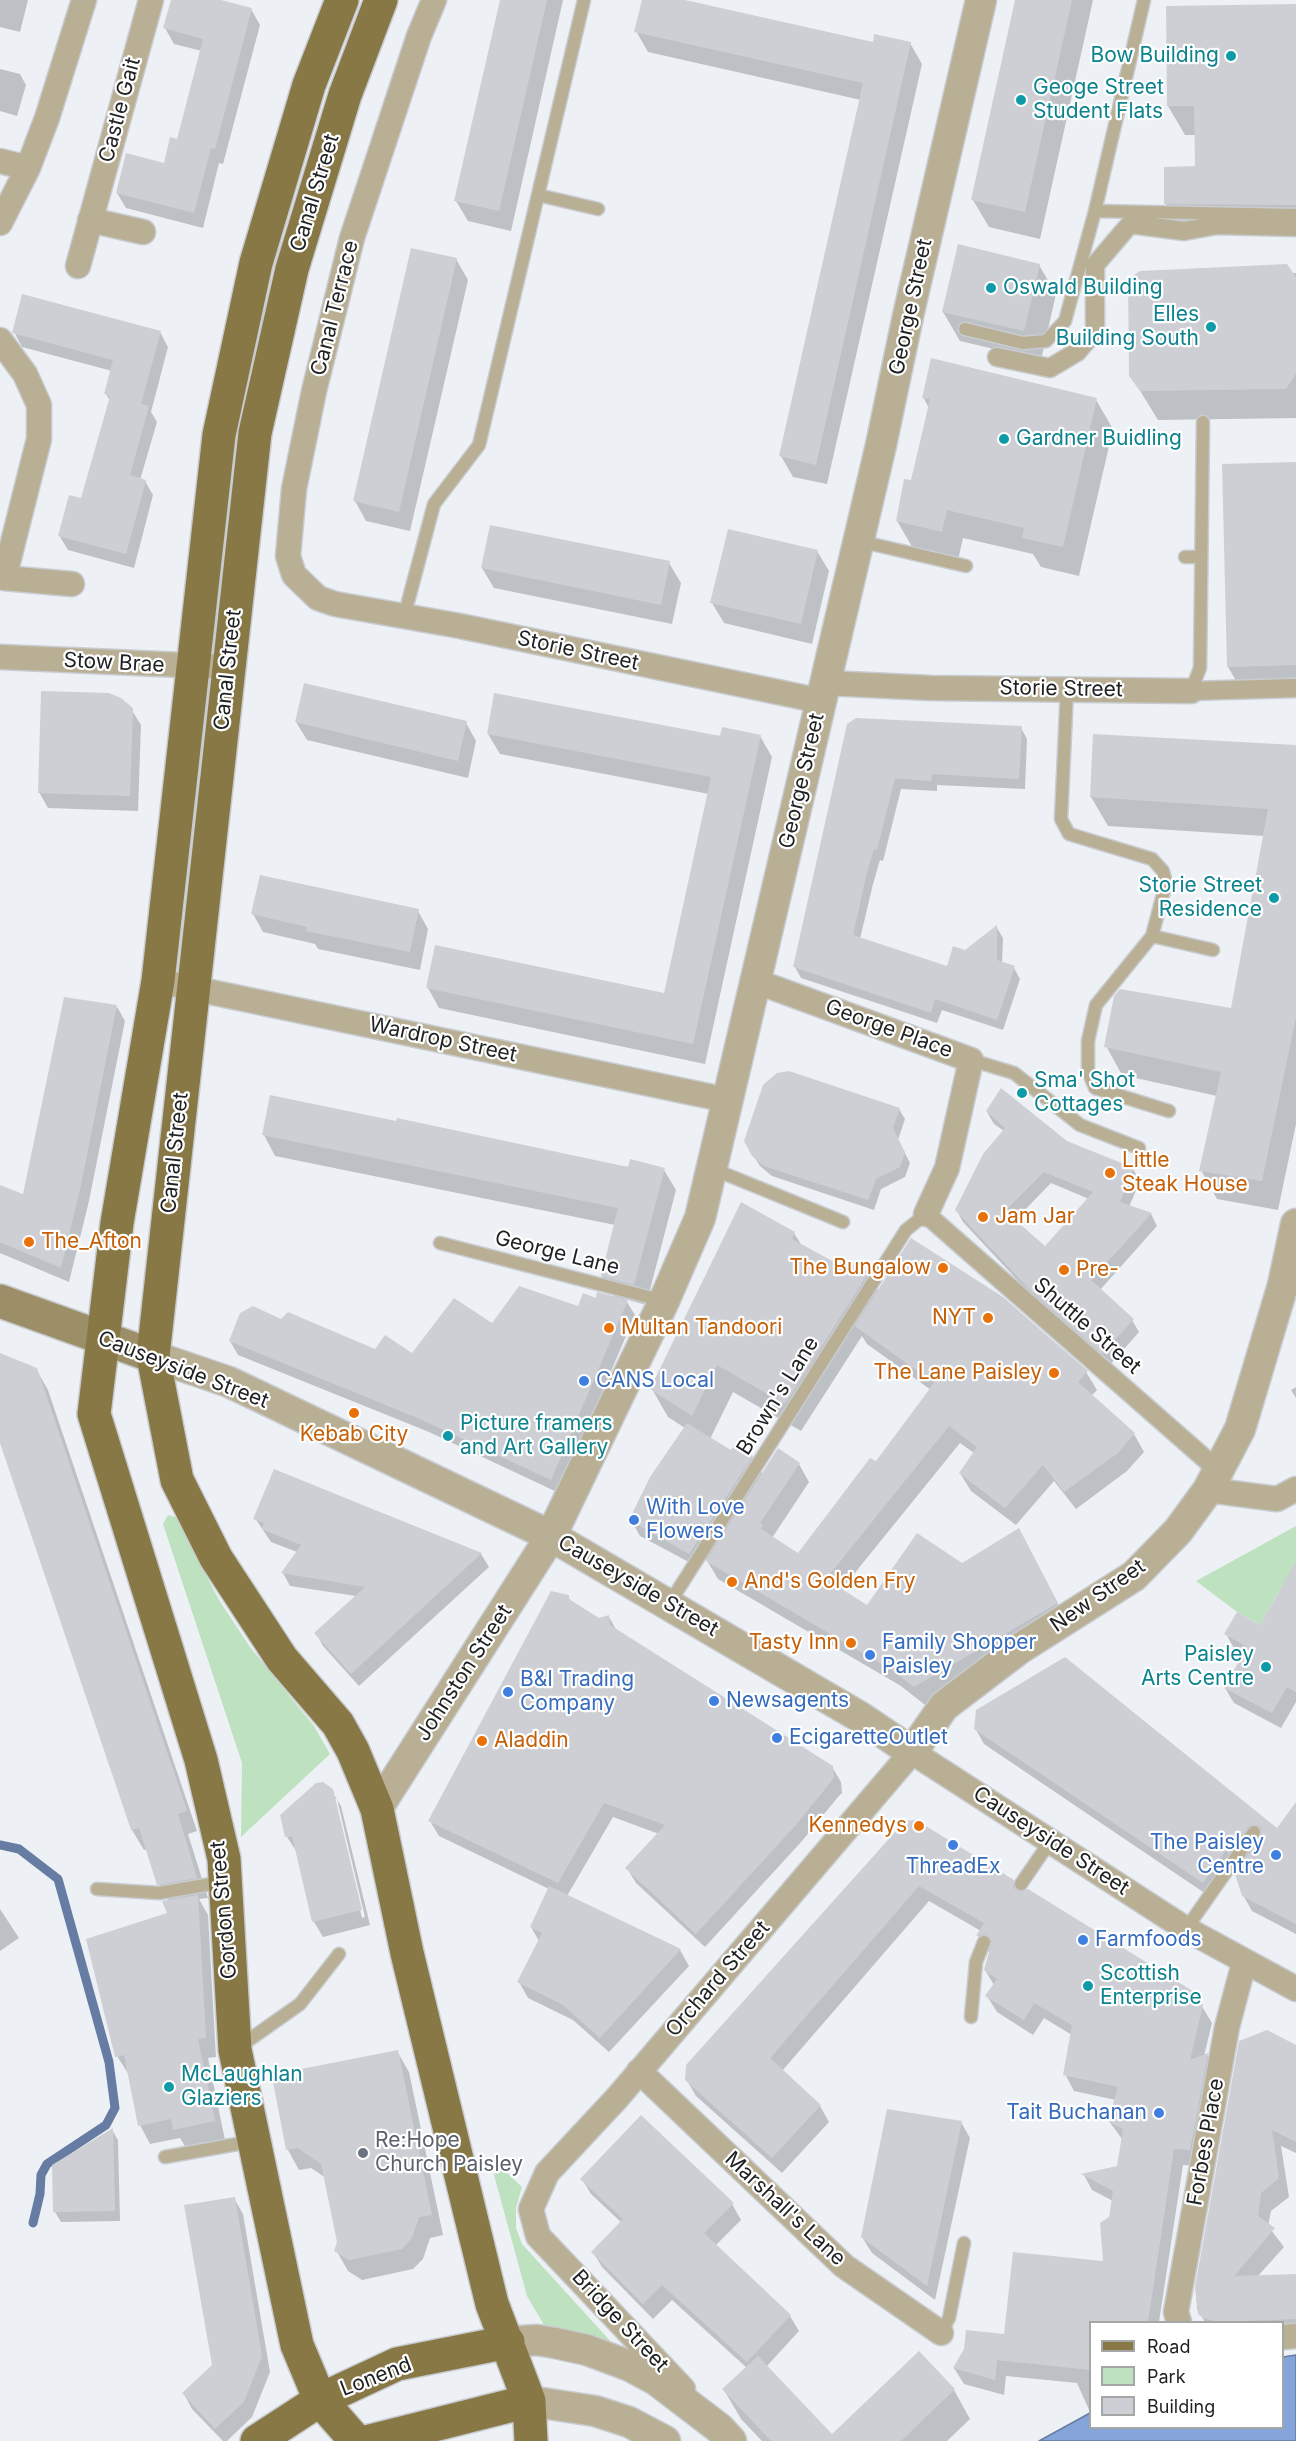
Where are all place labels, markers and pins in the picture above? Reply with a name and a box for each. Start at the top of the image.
place label: Bow Building [1090,43,1219,69]
marker: Bow Building [1224,49,1238,63]
place label: Geoge Street Student Flats [1033,75,1164,125]
marker: Geoge Street Student Flats [1014,93,1028,107]
place label: Oswald Building [1003,275,1163,301]
marker: Oswald Building [984,281,998,295]
place label: Elles Building South [1056,302,1199,352]
marker: Elles Building South [1204,320,1218,334]
place label: Gardner Buidling [1016,426,1182,452]
marker: Gardner Buidling [997,432,1011,446]
place label: Storie Street Residence [1139,873,1262,923]
marker: Storie Street Residence [1267,891,1281,905]
place label: Sma' Shot Cottages [1034,1068,1135,1118]
marker: Sma' Shot Cottages [1015,1086,1029,1100]
place label: Little Steak House [1122,1148,1248,1198]
marker: Little Steak House [1103,1166,1117,1180]
place label: Jam Jar [995,1204,1075,1230]
marker: Jam Jar [976,1210,990,1224]
place label: The_Afton [41,1229,142,1255]
marker: The_Afton [22,1235,36,1249]
place label: The Bungalow [789,1255,931,1281]
place label: Pre- [1076,1257,1119,1283]
marker: The Bungalow [936,1261,950,1275]
marker: Pre- [1057,1263,1071,1277]
place label: NYT [932,1305,976,1331]
marker: NYT [981,1311,995,1325]
place label: Multan Tandoori [621,1315,782,1341]
marker: Multan Tandoori [602,1321,616,1335]
place label: The Lane Paisley [874,1360,1042,1386]
marker: The Lane Paisley [1047,1366,1061,1380]
place label: CANS Local [596,1368,714,1394]
marker: CANS Local [577,1374,591,1388]
marker: Kebab City [347,1406,361,1420]
place label: Picture framers and Art Gallery [460,1411,613,1461]
place label: Kebab City [300,1422,408,1448]
marker: Picture framers and Art Gallery [441,1429,455,1443]
place label: With Love Flowers [646,1495,745,1545]
marker: With Love Flowers [627,1513,641,1527]
place label: And's Golden Fry [744,1569,916,1595]
marker: And's Golden Fry [725,1575,739,1589]
place label: Tasty Inn [749,1630,839,1656]
place label: Family Shopper Paisley [882,1630,1036,1680]
marker: Tasty Inn [844,1636,858,1650]
place label: Paisley Arts Centre [1141,1642,1254,1692]
marker: Family Shopper Paisley [863,1648,877,1662]
marker: Paisley Arts Centre [1259,1660,1273,1674]
place label: B&I Trading Company [520,1667,634,1717]
marker: B&I Trading Company [501,1685,515,1699]
place label: Newsagents [726,1688,849,1714]
marker: Newsagents [707,1694,721,1708]
place label: EcigaretteOutlet [789,1725,948,1751]
place label: Aladdin [494,1728,569,1754]
marker: EcigaretteOutlet [770,1731,784,1745]
marker: Aladdin [475,1734,489,1748]
place label: Kennedys [809,1813,907,1839]
marker: Kennedys [912,1819,926,1833]
place label: The Paisley Centre [1150,1830,1264,1880]
marker: ThreadEx [946,1838,960,1852]
marker: The Paisley Centre [1269,1848,1283,1862]
place label: ThreadEx [906,1854,1000,1880]
place label: Farmfoods [1095,1927,1202,1953]
marker: Farmfoods [1076,1933,1090,1947]
place label: Scottish Enterprise [1100,1961,1202,2011]
marker: Scottish Enterprise [1081,1979,1095,1993]
place label: McLaughlan Glaziers [181,2062,303,2112]
marker: McLaughlan Glaziers [162,2080,176,2094]
place label: Tait Buchanan [1006,2100,1147,2126]
marker: Tait Buchanan [1152,2106,1166,2120]
place label: Re:Hope Church Paisley [375,2128,523,2178]
marker: Re:Hope Church Paisley [356,2146,370,2160]

